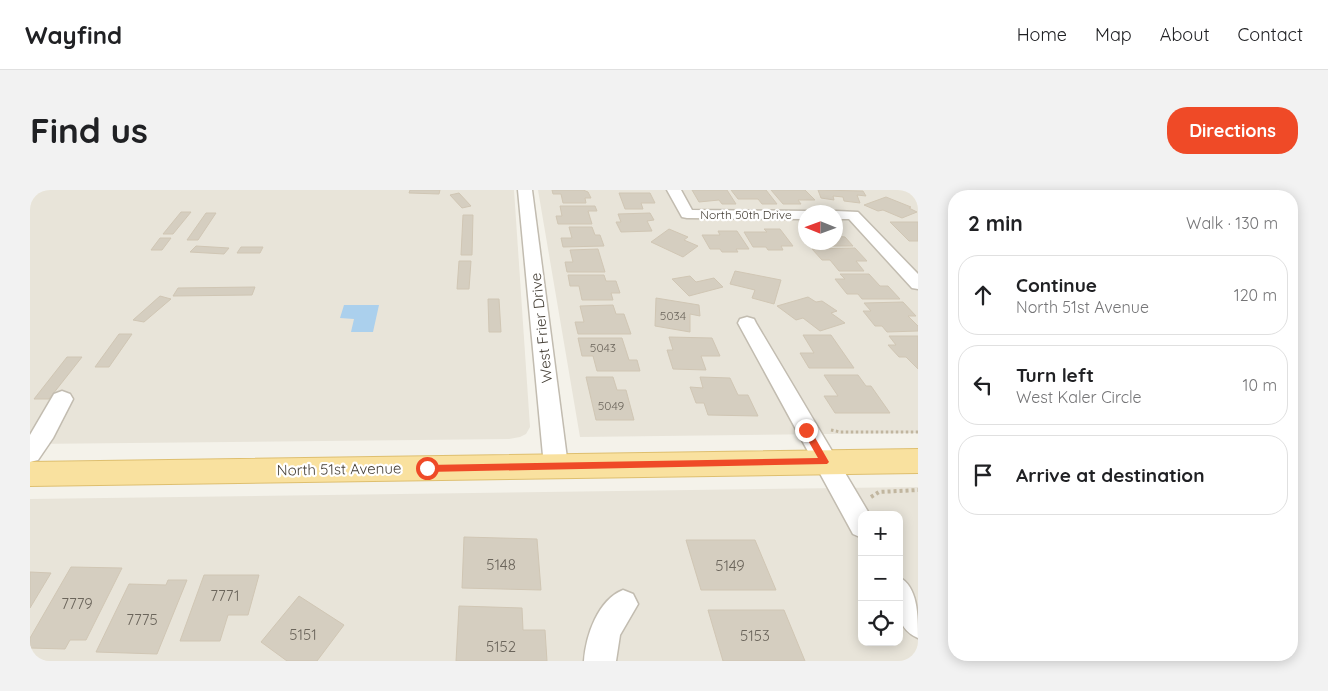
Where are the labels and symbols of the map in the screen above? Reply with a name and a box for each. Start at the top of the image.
north arrow [798,205,843,250]
street label: North 50th Drive [700,207,792,222]
street label: West Frier Drive [526,272,556,384]
house number: 5034 [660,308,686,323]
house number: 5043 [590,340,616,355]
house number: 5049 [598,398,625,413]
route end [795,419,818,442]
route start [416,457,439,480]
street label: North 51st Avenue [276,458,402,480]
house number: 5148 [486,555,516,574]
house number: 5149 [715,556,745,575]
house number: 7771 [210,586,240,605]
house number: 7779 [61,594,93,613]
house number: 7775 [126,610,158,629]
house number: 5151 [289,625,317,644]
house number: 5153 [740,626,770,645]
house number: 5152 [486,637,516,656]

